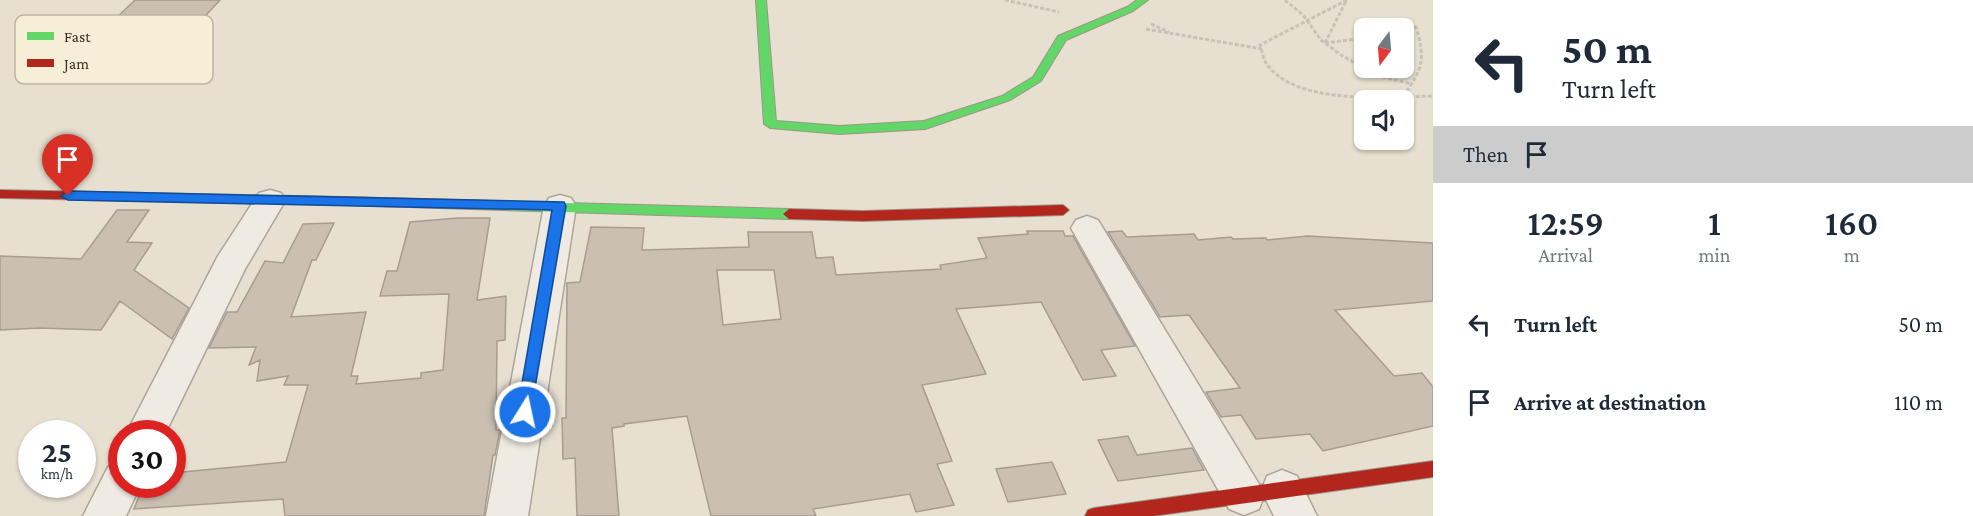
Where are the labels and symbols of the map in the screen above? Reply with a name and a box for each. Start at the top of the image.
legend [15,15,213,84]
north arrow [1354,18,1414,78]
text: Fast [64,28,91,45]
text: Jam [62,55,89,73]
pin [42,134,93,196]
position arrow [493,380,557,444]
speed limit sign: 30 [108,420,186,498]

